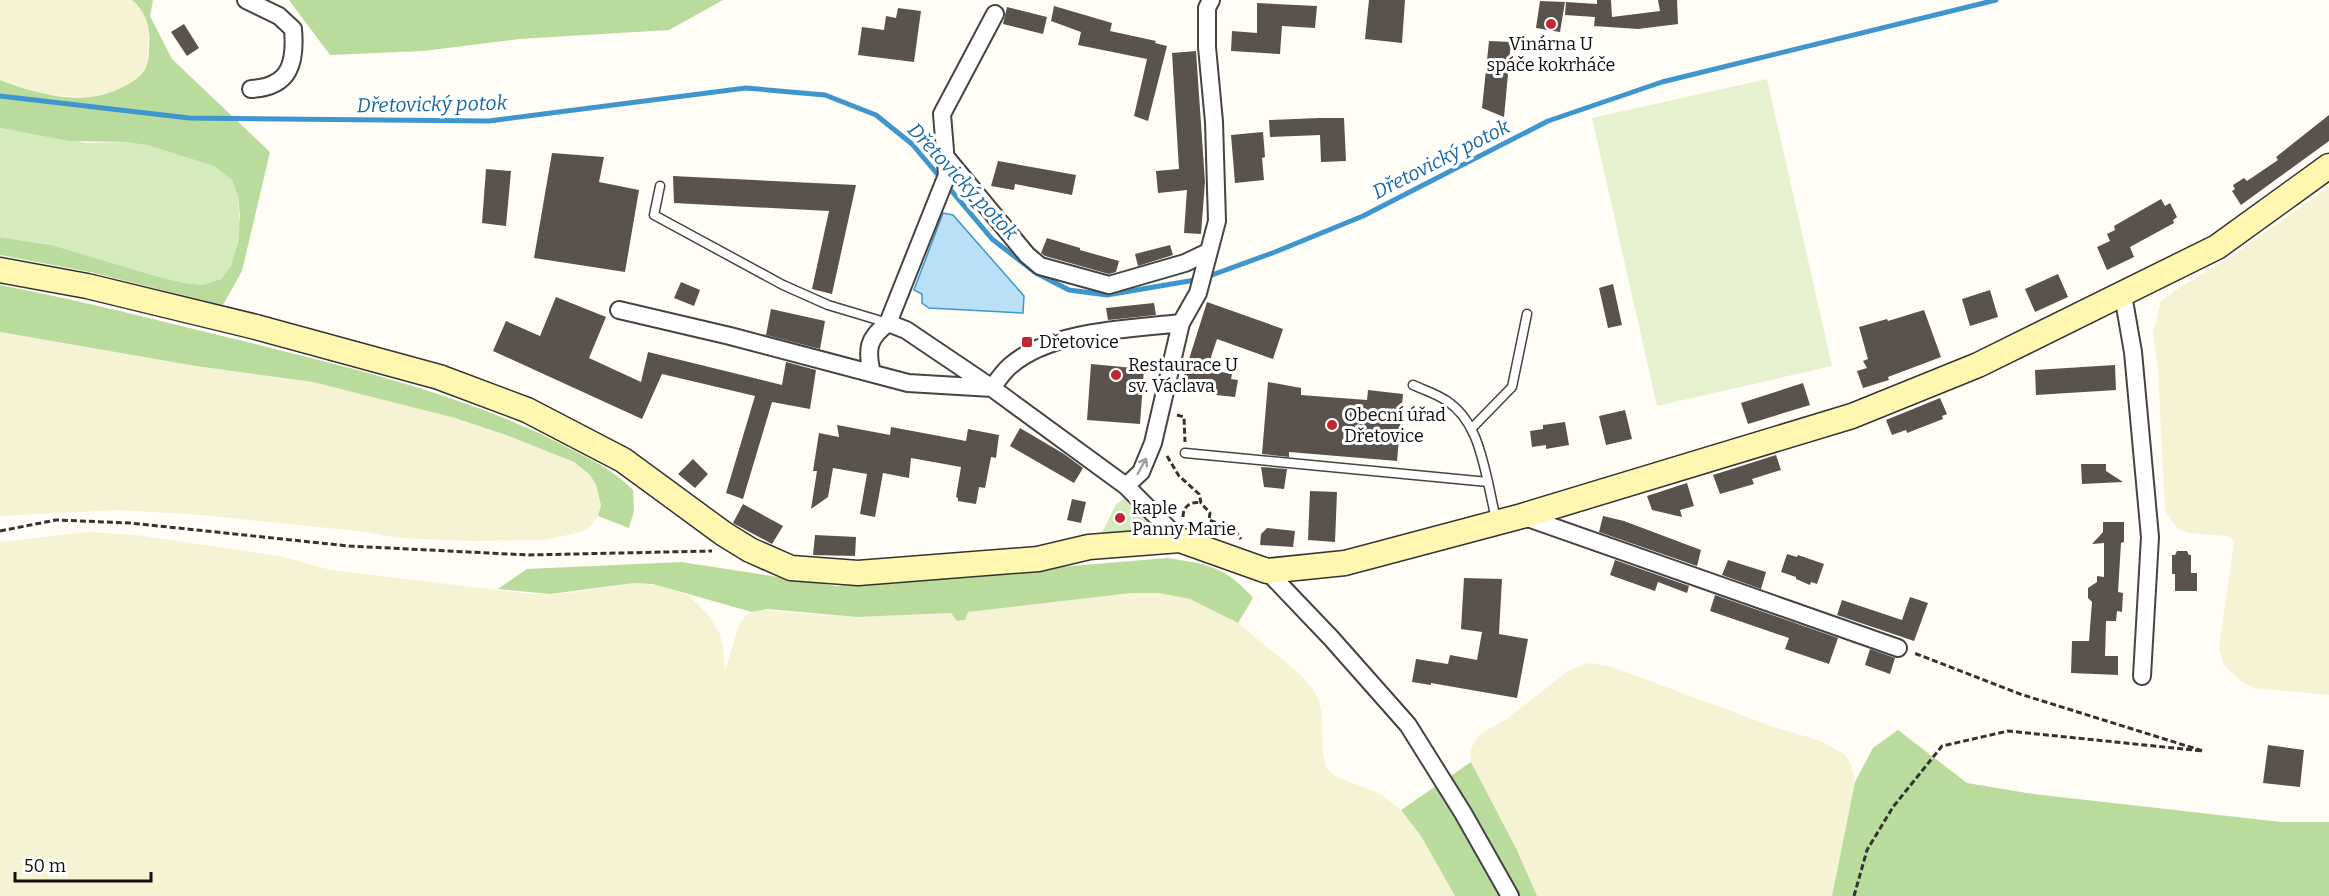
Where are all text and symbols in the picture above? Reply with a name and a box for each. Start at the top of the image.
marker: Vinárna U spáče kokrháče [1544,17,1558,31]
place label: Vinárna U spáče kokrháče [1487,33,1615,76]
water label: Dřetovický potok [356,91,508,117]
water label: Dřetovický potok [1368,114,1514,204]
water label: Dřetovický potok [903,118,1023,244]
place label: Dřetovice [1039,331,1119,353]
marker: Dřetovice [1020,335,1034,349]
place label: Restaurace U sv. Václava [1128,354,1238,397]
marker: Restaurace U sv. Václava [1109,368,1123,382]
place label: Obecní úřad Dřetovice [1344,404,1446,447]
marker: Obecní úřad Dřetovice [1325,418,1339,432]
one-way arrow [1136,458,1148,475]
place label: kaple Panny Marie [1132,497,1236,540]
marker: kaple Panny Marie [1113,511,1127,525]
scale bar [15,845,152,883]
text: 50 m [24,855,66,877]

